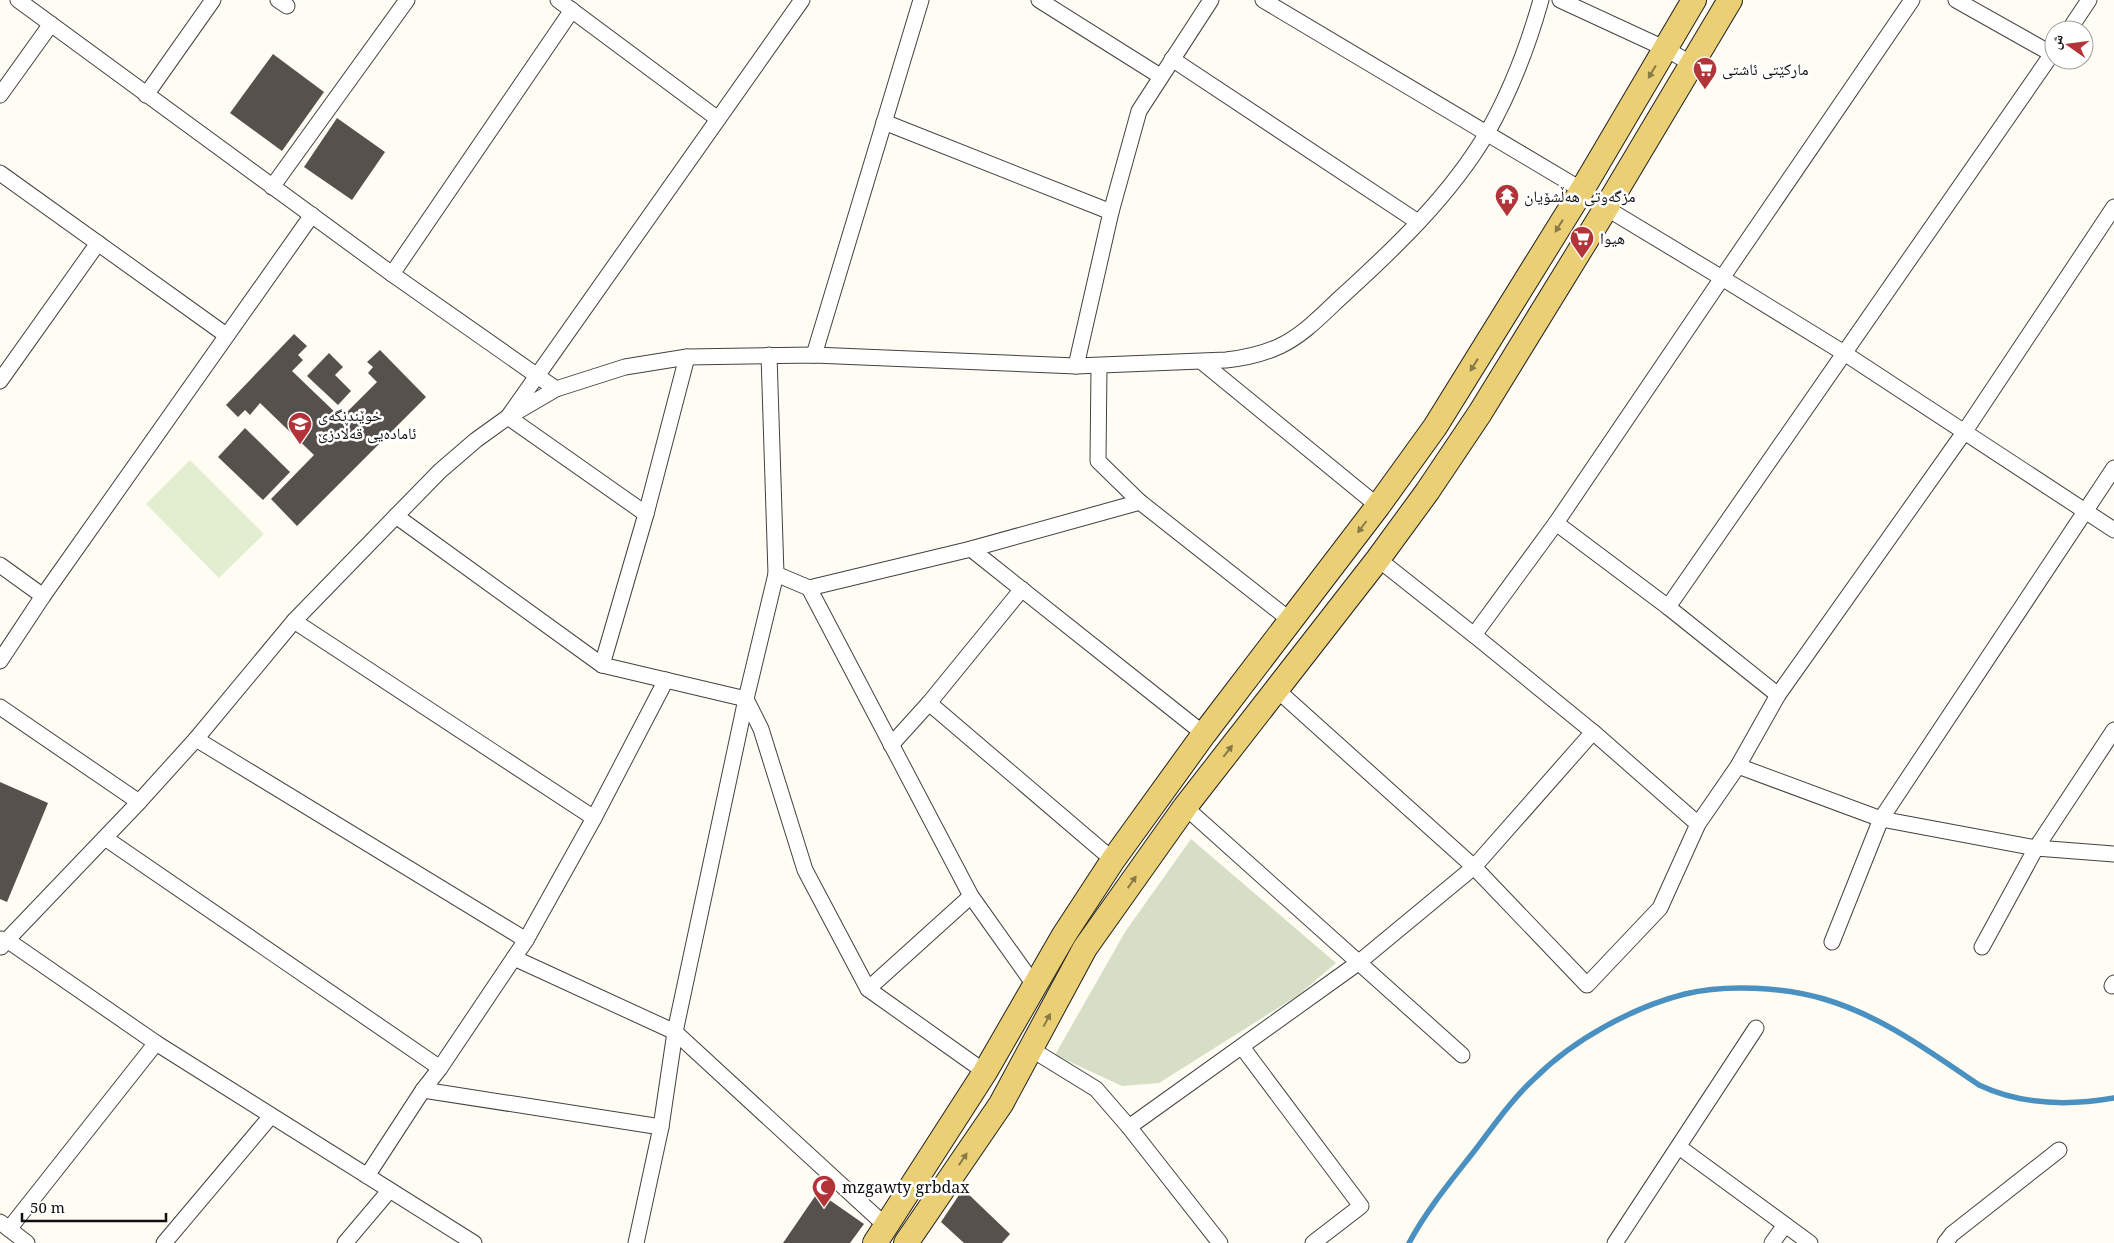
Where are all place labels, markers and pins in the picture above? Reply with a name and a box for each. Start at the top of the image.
supermarket icon: مارکێتی ئاشتی [1692,56,1718,90]
place label: مارکێتی ئاشتی [1722,58,1809,80]
temple icon: مزگەوتی ھەڵشۆیان [1494,183,1520,217]
place label: مزگەوتی ھەڵشۆیان [1524,185,1636,207]
supermarket icon: هیوا [1569,225,1595,259]
place label: هیوا [1600,227,1625,249]
place label: خوێندنگەی ئامادەیی قەڵادزێ [318,404,417,444]
school or university icon: خوێندنگەی ئامادەیی قەڵادزێ [287,411,313,445]
mosque icon: mzgawty grbdax [811,1174,837,1208]
place label: mzgawty grbdax [842,1176,970,1198]

